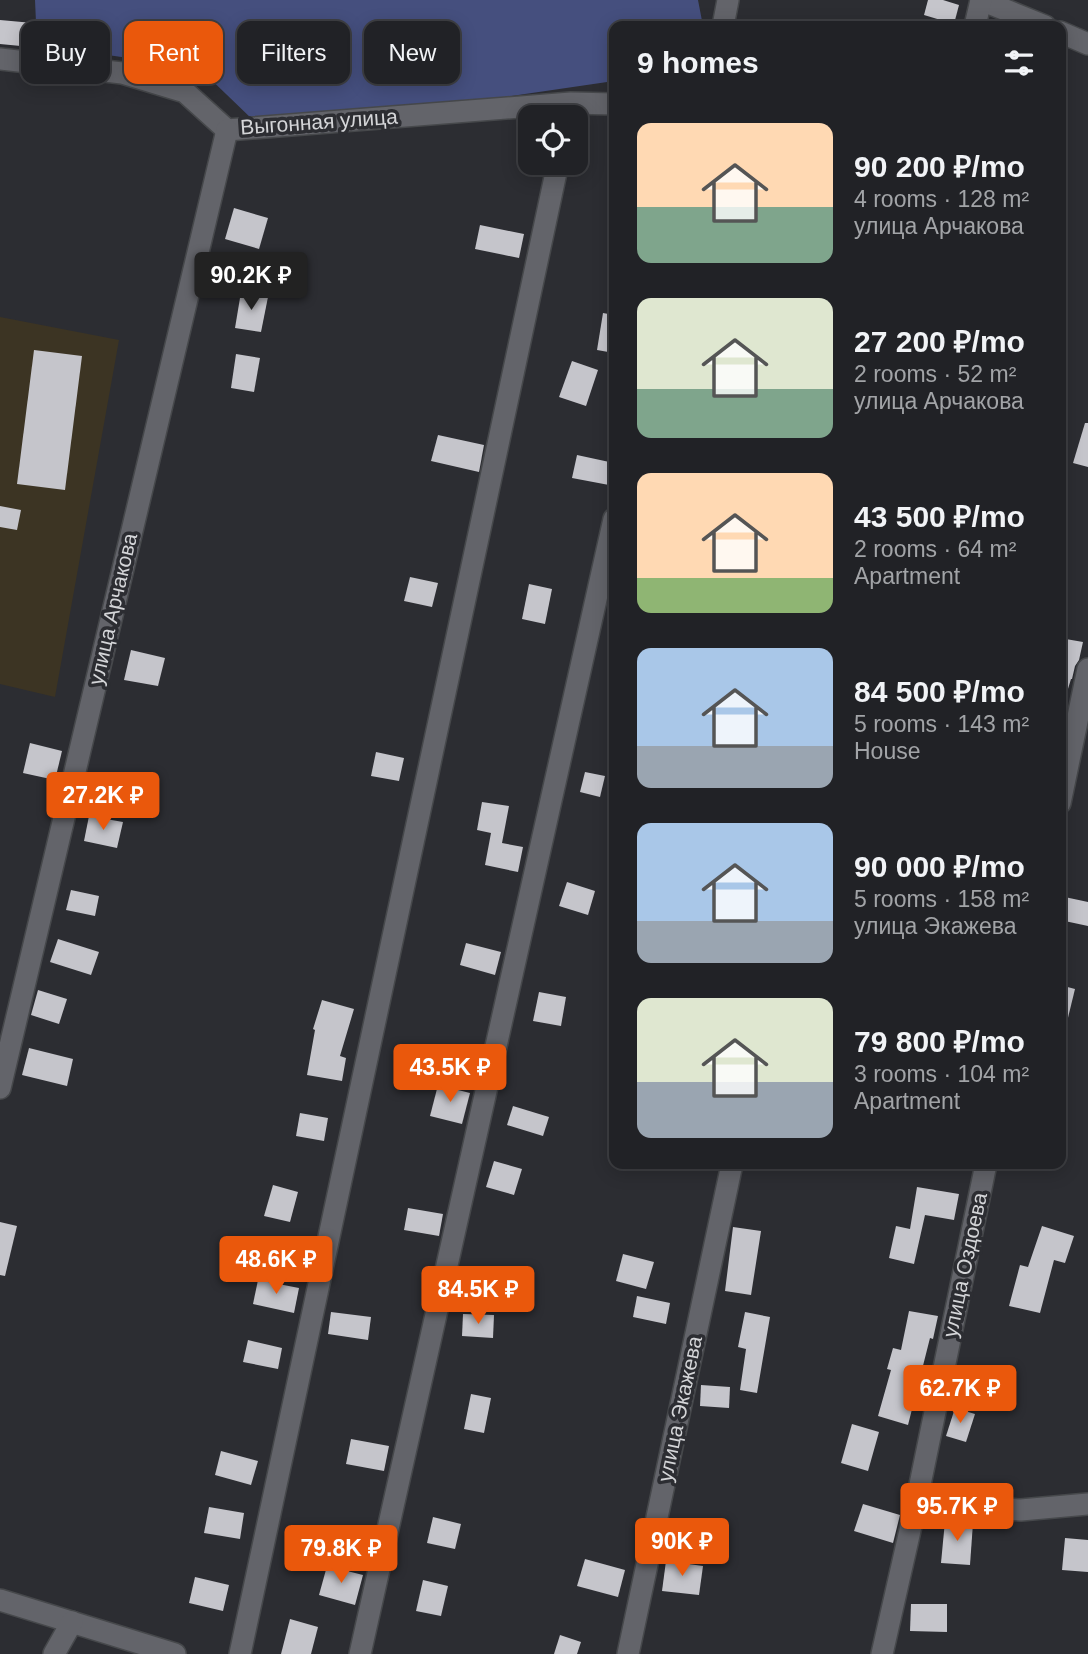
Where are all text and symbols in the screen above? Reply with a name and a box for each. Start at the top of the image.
chip: Buy [21,21,110,84]
chip: Rent [124,21,223,84]
chip: Filters [237,21,350,84]
chip: New [364,21,460,84]
icon: filters [1000,44,1038,82]
text: 9 homes [637,46,759,79]
street label: Выгонная улица [239,105,399,138]
map controls [518,105,588,175]
button: locate [518,105,588,175]
text: 90 200 ₽/mo [854,150,1025,183]
icon: home [693,151,777,235]
text: 4 rooms · 128 m² [854,186,1029,212]
text: улица Арчакова [854,213,1024,239]
pin: 90.2K ₽ [186,252,316,312]
text: 90.2K ₽ [210,262,292,288]
text: 27 200 ₽/mo [854,325,1025,358]
icon: home [693,326,777,410]
text: 2 rooms · 52 m² [854,361,1016,387]
text: улица Арчакова [854,388,1024,414]
text: 43 500 ₽/mo [854,500,1025,533]
icon: home [693,501,777,585]
street label: улица Арчакова [84,530,141,687]
text: 2 rooms · 64 m² [854,536,1016,562]
text: Apartment [854,563,960,589]
text: 84 500 ₽/mo [854,675,1025,708]
icon: home [693,676,777,760]
text: 5 rooms · 143 m² [854,711,1029,737]
text: House [854,738,920,764]
pin: 27.2K ₽ [38,772,168,832]
text: 27.2K ₽ [62,782,144,808]
text: 90 000 ₽/mo [854,850,1025,883]
icon: home [693,851,777,935]
text: 5 rooms · 158 m² [854,886,1029,912]
text: улица Экажева [854,913,1016,939]
text: 79 800 ₽/mo [854,1025,1025,1058]
icon: home [693,1026,777,1110]
pin: 43.5K ₽ [385,1044,515,1104]
text: 43.5K ₽ [409,1054,491,1080]
text: 3 rooms · 104 m² [854,1061,1029,1087]
text: Apartment [854,1088,960,1114]
street label: улица Оздоева [938,1190,991,1339]
pin: 48.6K ₽ [211,1236,341,1296]
text: 48.6K ₽ [235,1246,317,1272]
pin: 84.5K ₽ [413,1266,543,1326]
text: 84.5K ₽ [437,1276,519,1302]
street label: улица Экажева [653,1334,706,1484]
pin: 62.7K ₽ [895,1366,1025,1425]
text: 62.7K ₽ [919,1375,1001,1401]
pin: 95.7K ₽ [892,1484,1022,1543]
text: 95.7K ₽ [916,1493,998,1519]
pin: 90K ₽ [633,1518,731,1578]
pin: 79.8K ₽ [276,1526,406,1585]
text: 90K ₽ [651,1528,713,1554]
text: 79.8K ₽ [300,1535,382,1561]

